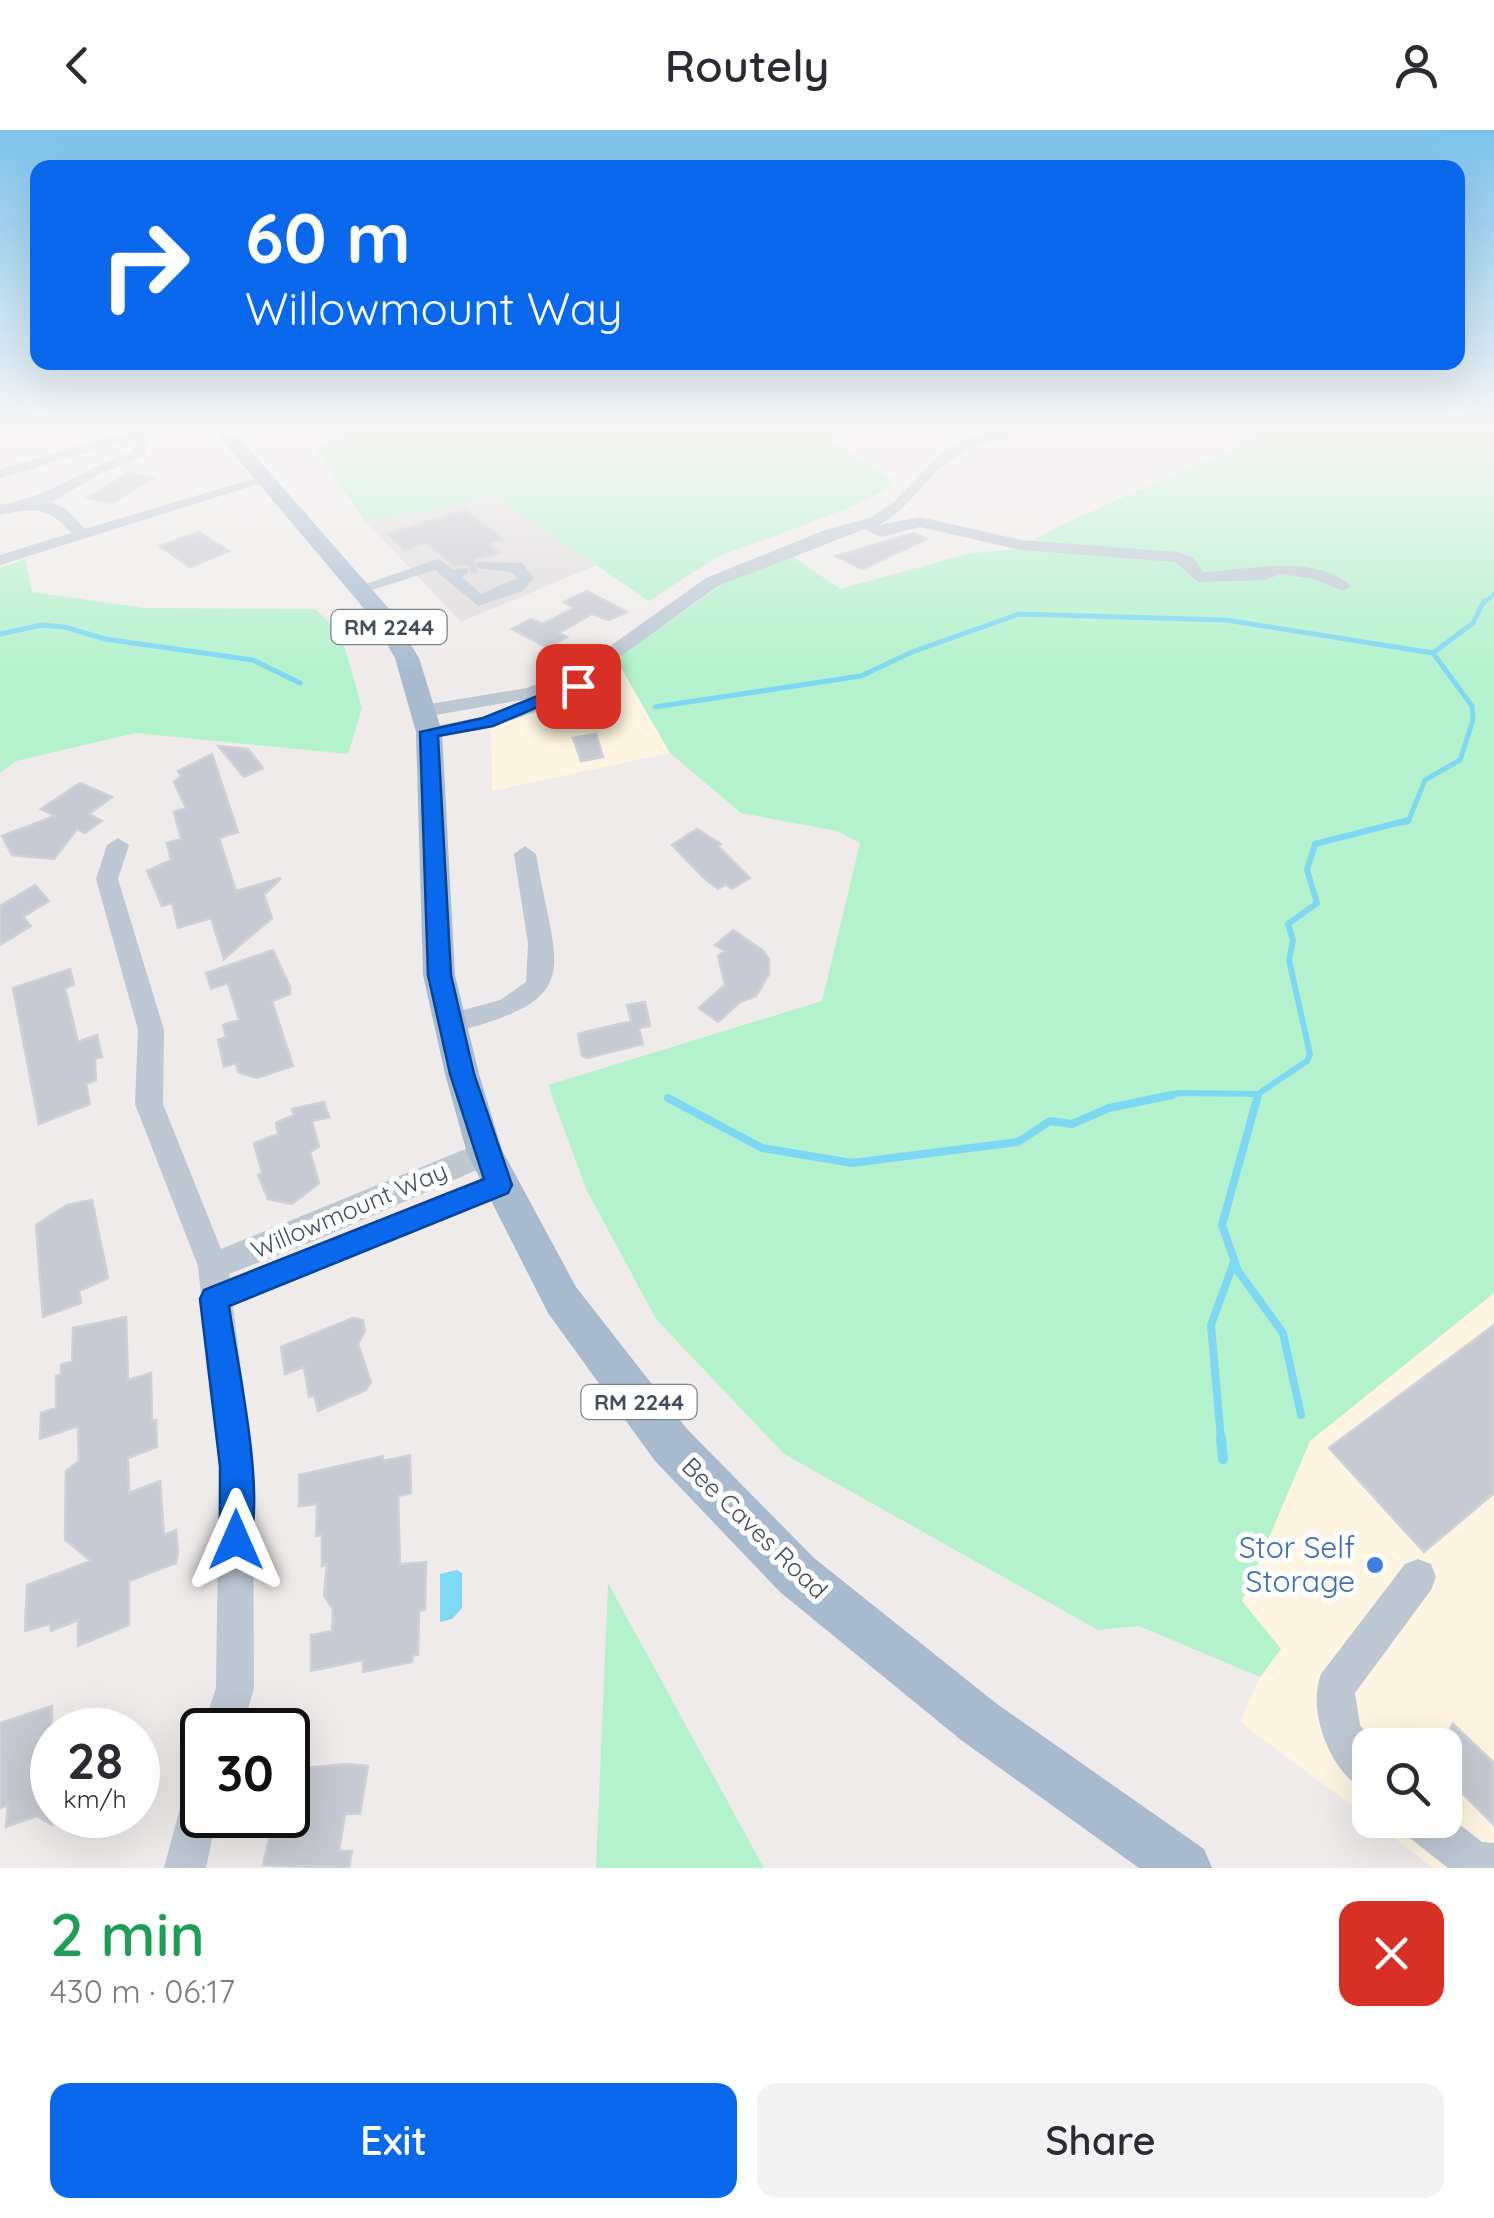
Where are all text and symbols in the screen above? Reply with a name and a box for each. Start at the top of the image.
text: Routely [665,37,829,93]
icon: back [50,38,105,93]
icon: person [1389,38,1444,93]
text: 60 m [245,193,411,281]
icon: right [80,200,210,330]
text: Willowmount Way [245,280,623,336]
road number: RM 2244 [332,610,446,644]
pin [536,644,621,729]
icon: arrive [551,659,606,714]
street label: Willowmount Way [246,1154,451,1265]
road number: RM 2244 [582,1385,696,1419]
street label: Bee Caves Road [676,1450,835,1605]
position arrow [184,1488,288,1592]
place label: Stor Self Storage [1239,1528,1355,1600]
marker: Stor Self Storage [1364,1554,1386,1576]
speed limit sign: 30 [180,1708,310,1838]
map controls [1352,1728,1462,1838]
button: search [1352,1728,1462,1838]
text: 28 [67,1729,123,1792]
text: km/h [63,1783,127,1814]
text: 2 min [50,1896,205,1971]
button: close [1339,1901,1444,2006]
text: 430 m · 06:17 [50,1971,235,2011]
button: Exit [50,2083,737,2198]
button: Share [757,2083,1444,2198]

